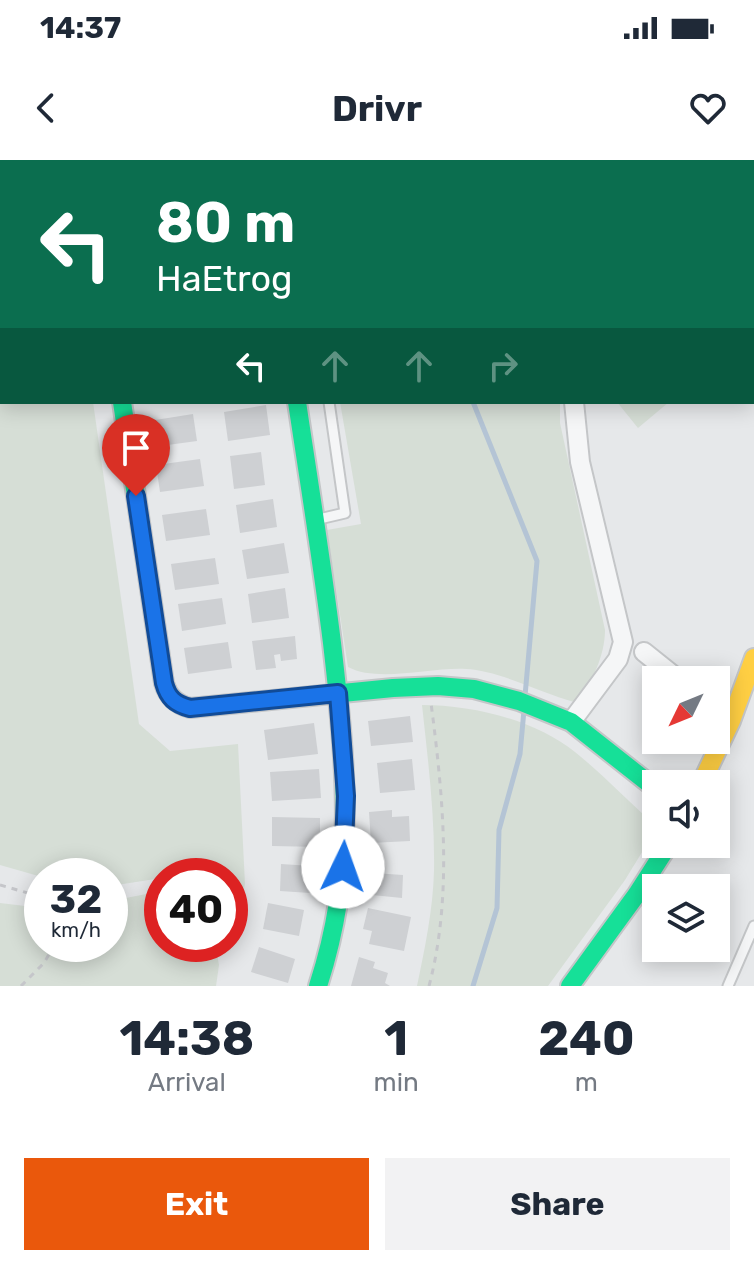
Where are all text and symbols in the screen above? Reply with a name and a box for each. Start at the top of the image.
text: 14:37 [40,10,121,46]
icon: back [24,86,68,130]
icon: heart [686,86,730,130]
text: Drivr [332,87,422,130]
text: 80 m [156,190,295,256]
icon: left [24,192,128,296]
text: HaEtrog [156,257,293,300]
icon: left [229,344,273,388]
icon: ahead [313,344,357,388]
icon: ahead [397,344,441,388]
icon: right [481,344,525,388]
pin [102,414,170,496]
icon: arrive [114,426,158,470]
north arrow [642,666,730,754]
map controls [642,666,730,962]
button: sound [642,770,730,858]
position arrow [301,825,385,909]
speed limit sign: 40 [144,858,248,962]
button: layers [642,874,730,962]
text: 32 [50,876,102,923]
text: km/h [51,918,101,942]
text: 14:38 [119,1010,254,1067]
text: 1 [384,1010,408,1067]
text: 240 [538,1010,635,1067]
text: Arrival [148,1067,226,1098]
text: min [374,1067,419,1098]
text: m [575,1067,598,1098]
button: Exit [24,1158,369,1250]
button: Share [385,1158,730,1250]

